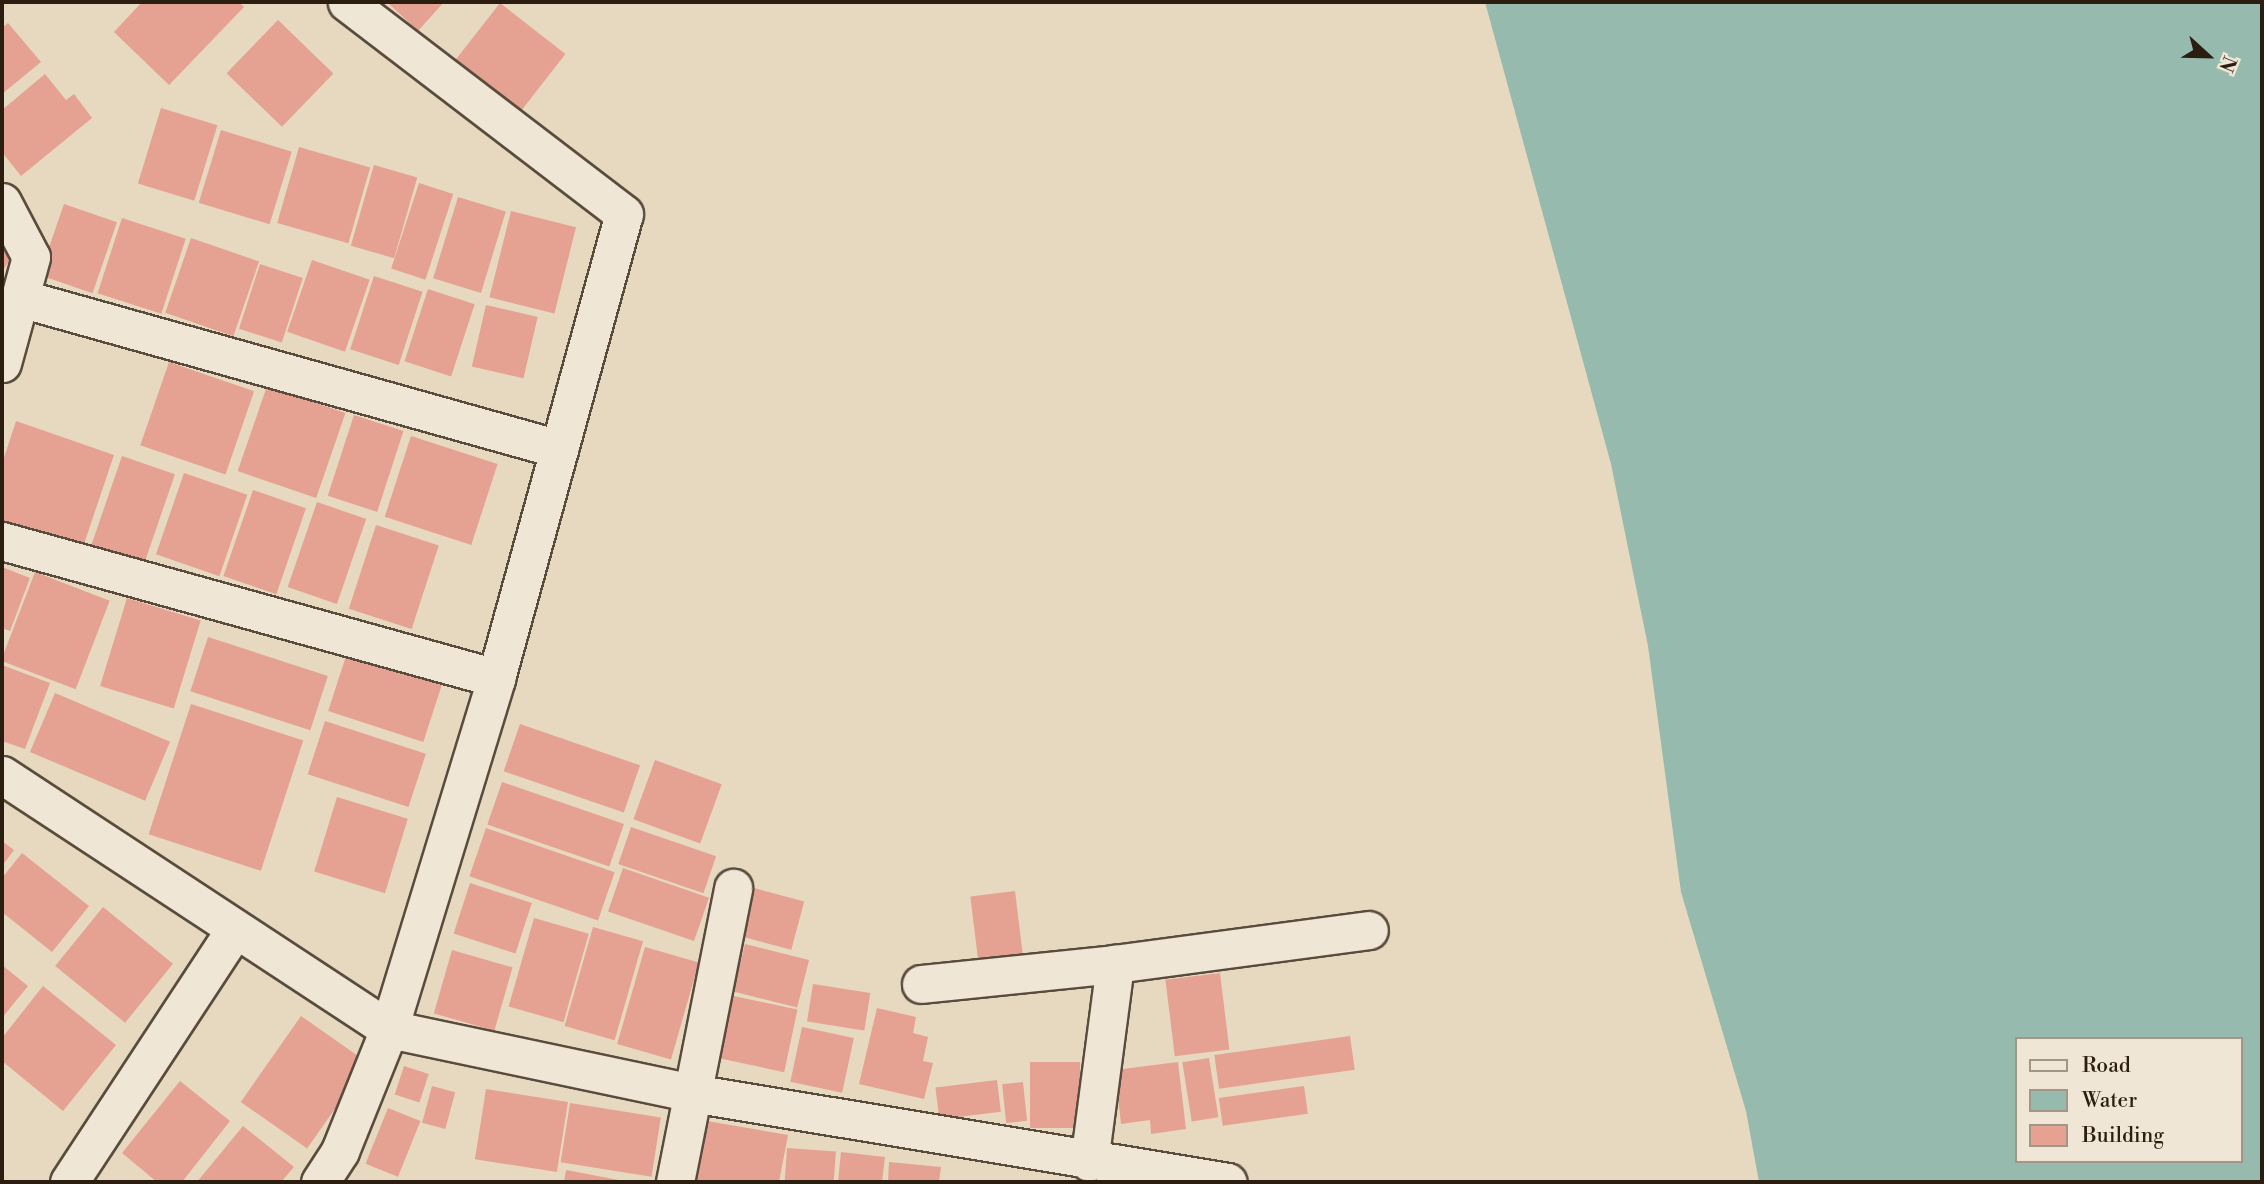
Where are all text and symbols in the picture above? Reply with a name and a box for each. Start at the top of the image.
north arrow [2173,21,2243,91]
text: N [2214,52,2241,75]
legend [2016,1037,2243,1163]
text: Road [2082,1053,2131,1079]
text: Water [2082,1088,2137,1114]
text: Building [2082,1123,2164,1149]

